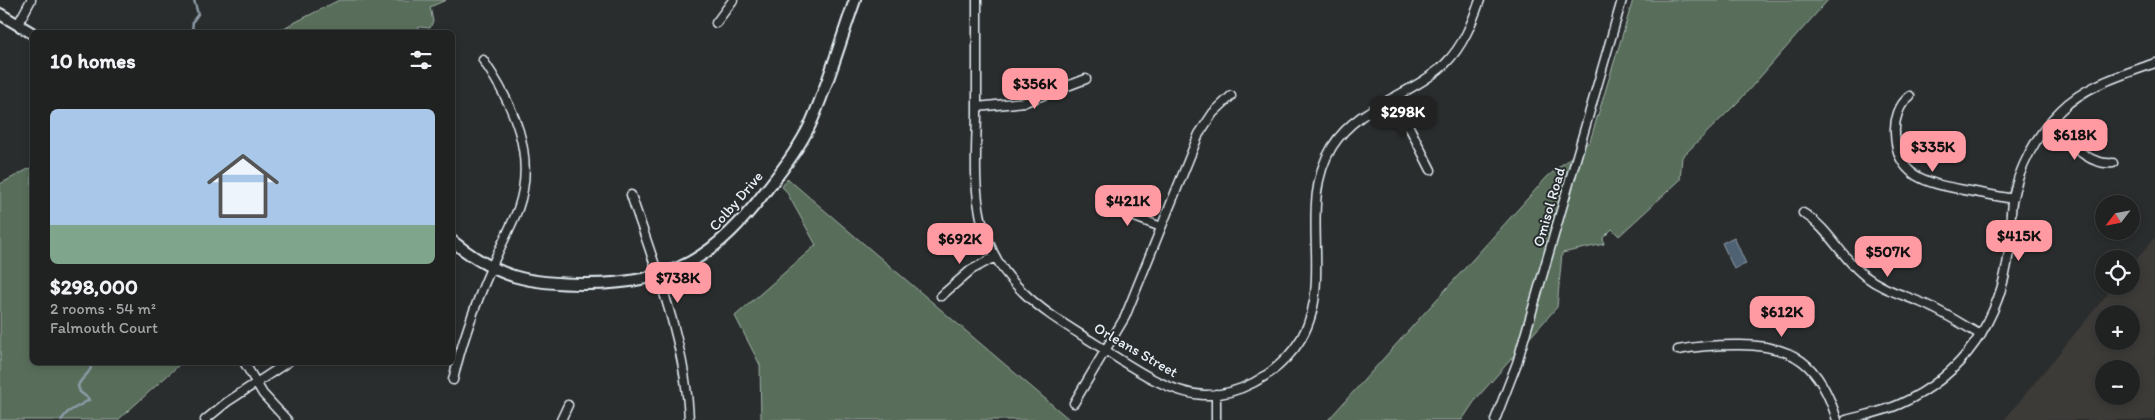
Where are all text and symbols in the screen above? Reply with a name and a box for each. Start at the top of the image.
icon: filters [407,46,435,74]
text: 10 homes [50,48,136,73]
pin: $356K [1000,68,1070,110]
text: $356K [1013,74,1057,93]
pin: $298K [1368,96,1438,138]
text: $298K [1381,102,1425,121]
pin: $618K [2040,119,2110,161]
text: $618K [2054,125,2097,144]
pin: $335K [1898,130,1968,173]
text: $335K [1911,137,1955,156]
icon: home [198,141,288,231]
street label: Omisol Road [1529,164,1569,249]
street label: Colby Drive [705,167,767,235]
pin: $421K [1093,184,1163,227]
text: $421K [1106,191,1150,210]
north arrow [2095,195,2140,240]
map controls [2095,195,2140,405]
pin: $415K [1984,220,2054,262]
pin: $692K [925,222,995,265]
text: $415K [1997,226,2041,245]
text: $692K [938,229,982,248]
pin: $507K [1853,236,1923,278]
text: $507K [1866,242,1910,261]
button: locate [2095,250,2140,295]
pin: $738K [643,262,713,304]
text: $738K [656,268,700,287]
text: $298,000 [50,274,138,299]
pin: $612K [1747,296,1817,338]
text: 2 rooms · 54 m² [50,299,156,318]
text: $612K [1761,302,1803,321]
button: + [2095,305,2140,350]
text: Falmouth Court [50,318,158,337]
street label: Orleans Street [1091,319,1182,381]
button: − [2095,360,2140,405]

